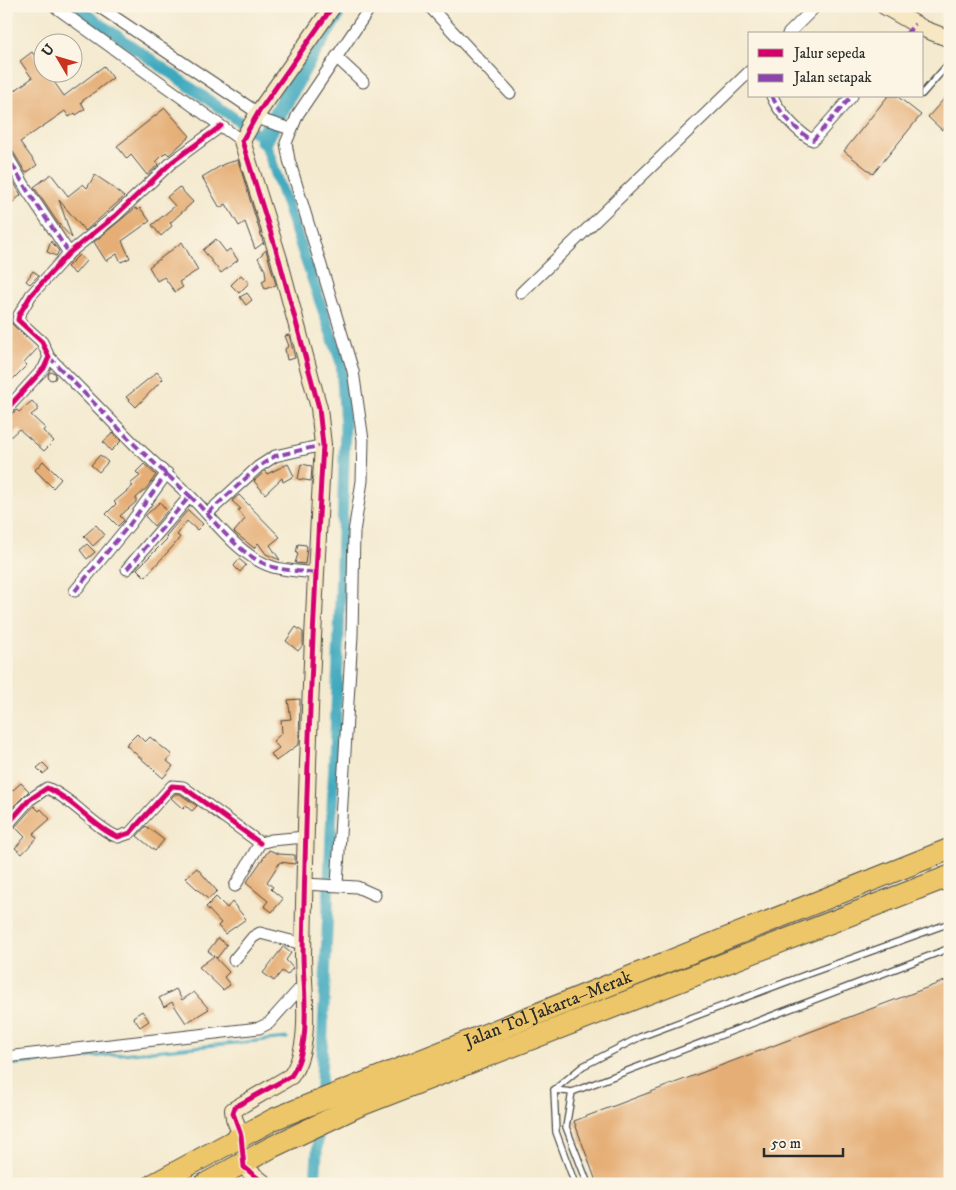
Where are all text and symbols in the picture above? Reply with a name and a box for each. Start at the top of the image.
north arrow [32,32,82,82]
legend [748,32,924,98]
text: U [38,41,59,60]
text: Jalur sepeda [792,44,866,63]
text: Jalan setapak [792,68,872,87]
street label: Jalan Tol Jakarta–Merak [460,966,635,1053]
scale bar [764,1125,842,1157]
text: 50 m [771,1134,801,1153]

